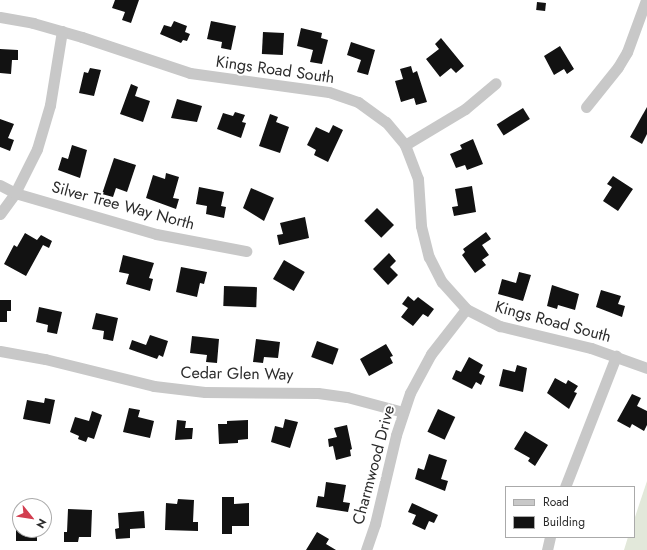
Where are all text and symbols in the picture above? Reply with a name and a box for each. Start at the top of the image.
street label: Kings Road South [215,52,335,88]
street label: Silver Tree Way North [49,178,197,234]
street label: Kings Road South [493,297,613,347]
street label: Cedar Glen Way [180,363,294,385]
street label: Charmwood Drive [349,403,399,527]
legend [505,486,635,538]
text: Road [543,493,569,511]
north arrow [12,498,52,538]
text: Building [543,513,585,531]
text: N [32,516,51,531]

